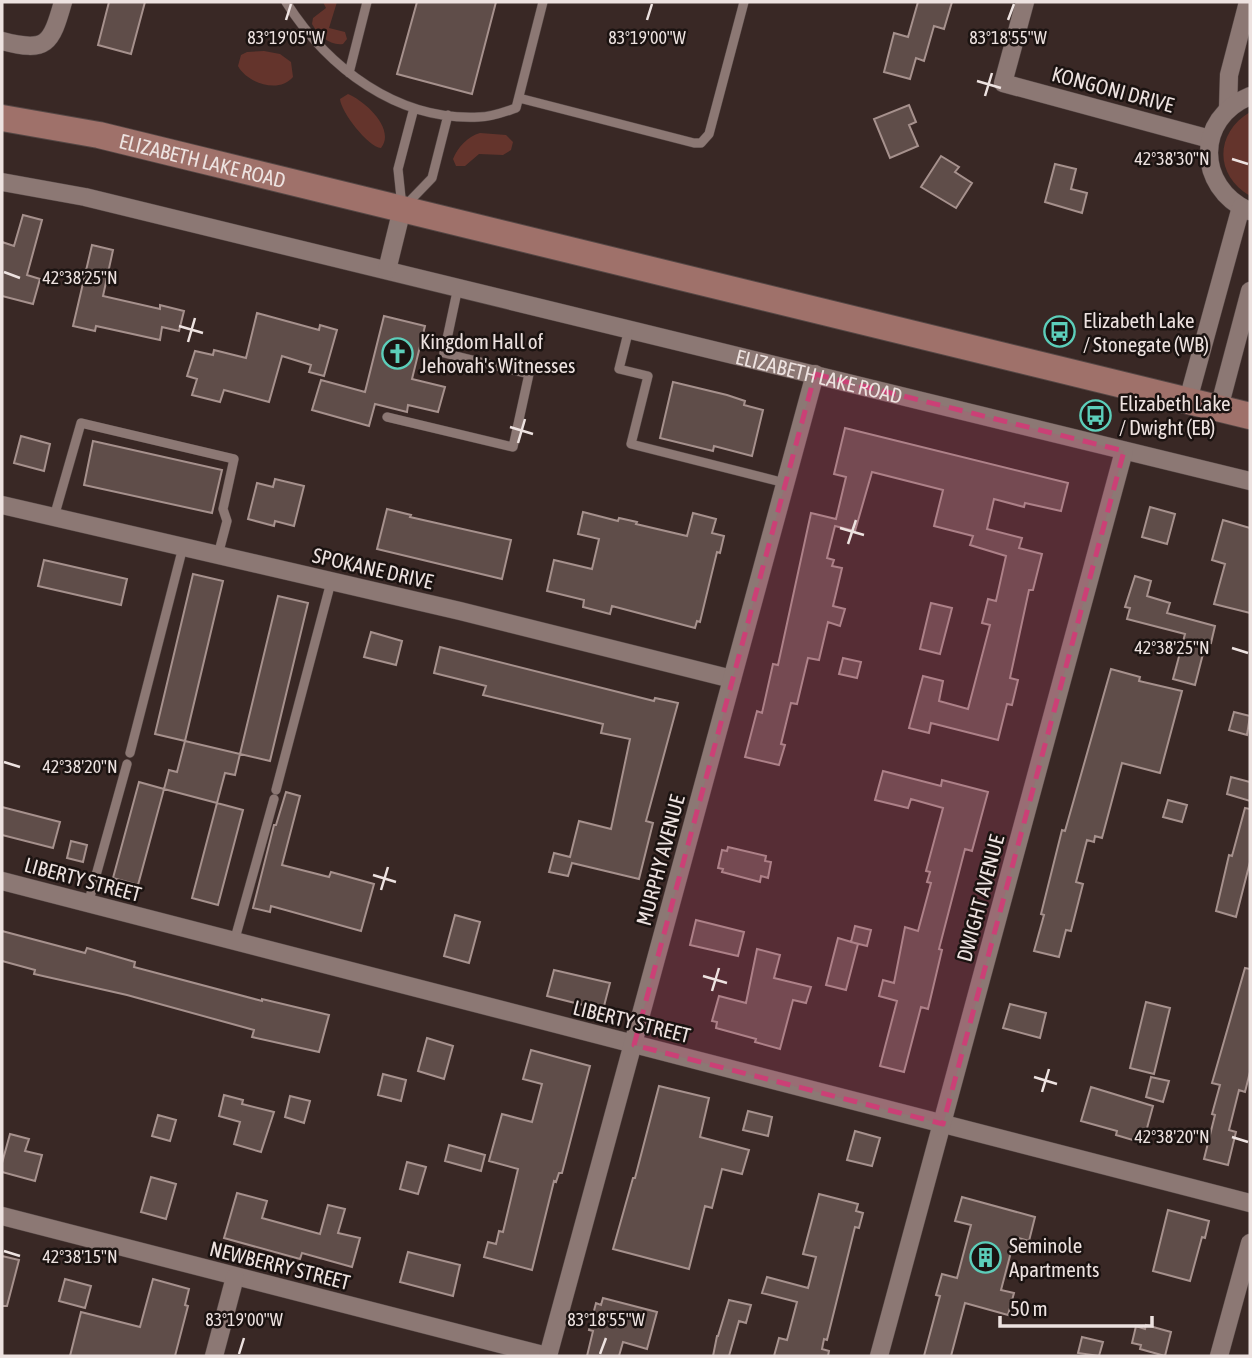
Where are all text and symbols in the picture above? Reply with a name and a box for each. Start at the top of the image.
text: 83°19'05"W [247,27,325,48]
text: 83°19'00"W [608,27,686,48]
text: 83°18'55"W [969,27,1047,48]
street label: KONGONI DRIVE [1049,61,1177,117]
street label: ELIZABETH LAKE ROAD [117,128,288,192]
text: 42°38'30"N [1134,148,1210,169]
text: 42°38'25"N [42,267,118,288]
place label: Elizabeth Lake / Stonegate (WB) [1083,308,1209,356]
bus stop icon: Elizabeth Lake / Stonegate (WB) [1043,315,1077,349]
place label: Kingdom Hall of Jehovah's Witnesses [420,329,575,377]
church icon: Kingdom Hall of Jehovah's Witnesses [380,336,414,370]
street label: ELIZABETH LAKE ROAD [733,344,905,408]
place label: Elizabeth Lake / Dwight (EB) [1119,391,1231,439]
bus stop icon: Elizabeth Lake / Dwight (EB) [1079,398,1113,432]
street label: SPOKANE DRIVE [310,542,436,594]
text: 42°38'25"N [1134,637,1210,658]
text: 42°38'20"N [42,756,118,777]
street label: MURPHY AVENUE [631,792,689,928]
street label: DWIGHT AVENUE [952,832,1008,964]
street label: LIBERTY STREET [22,852,144,906]
street label: LIBERTY STREET [571,995,693,1047]
text: 42°38'20"N [1134,1126,1210,1147]
place label: Seminole Apartments [1009,1233,1099,1281]
street label: NEWBERRY STREET [207,1236,353,1294]
building icon: Seminole Apartments [969,1240,1003,1274]
text: 42°38'15"N [42,1246,118,1267]
scale bar [1000,1284,1152,1328]
text: 50 m [1010,1296,1048,1320]
text: 83°19'00"W [205,1309,283,1330]
text: 83°18'55"W [567,1309,645,1330]

